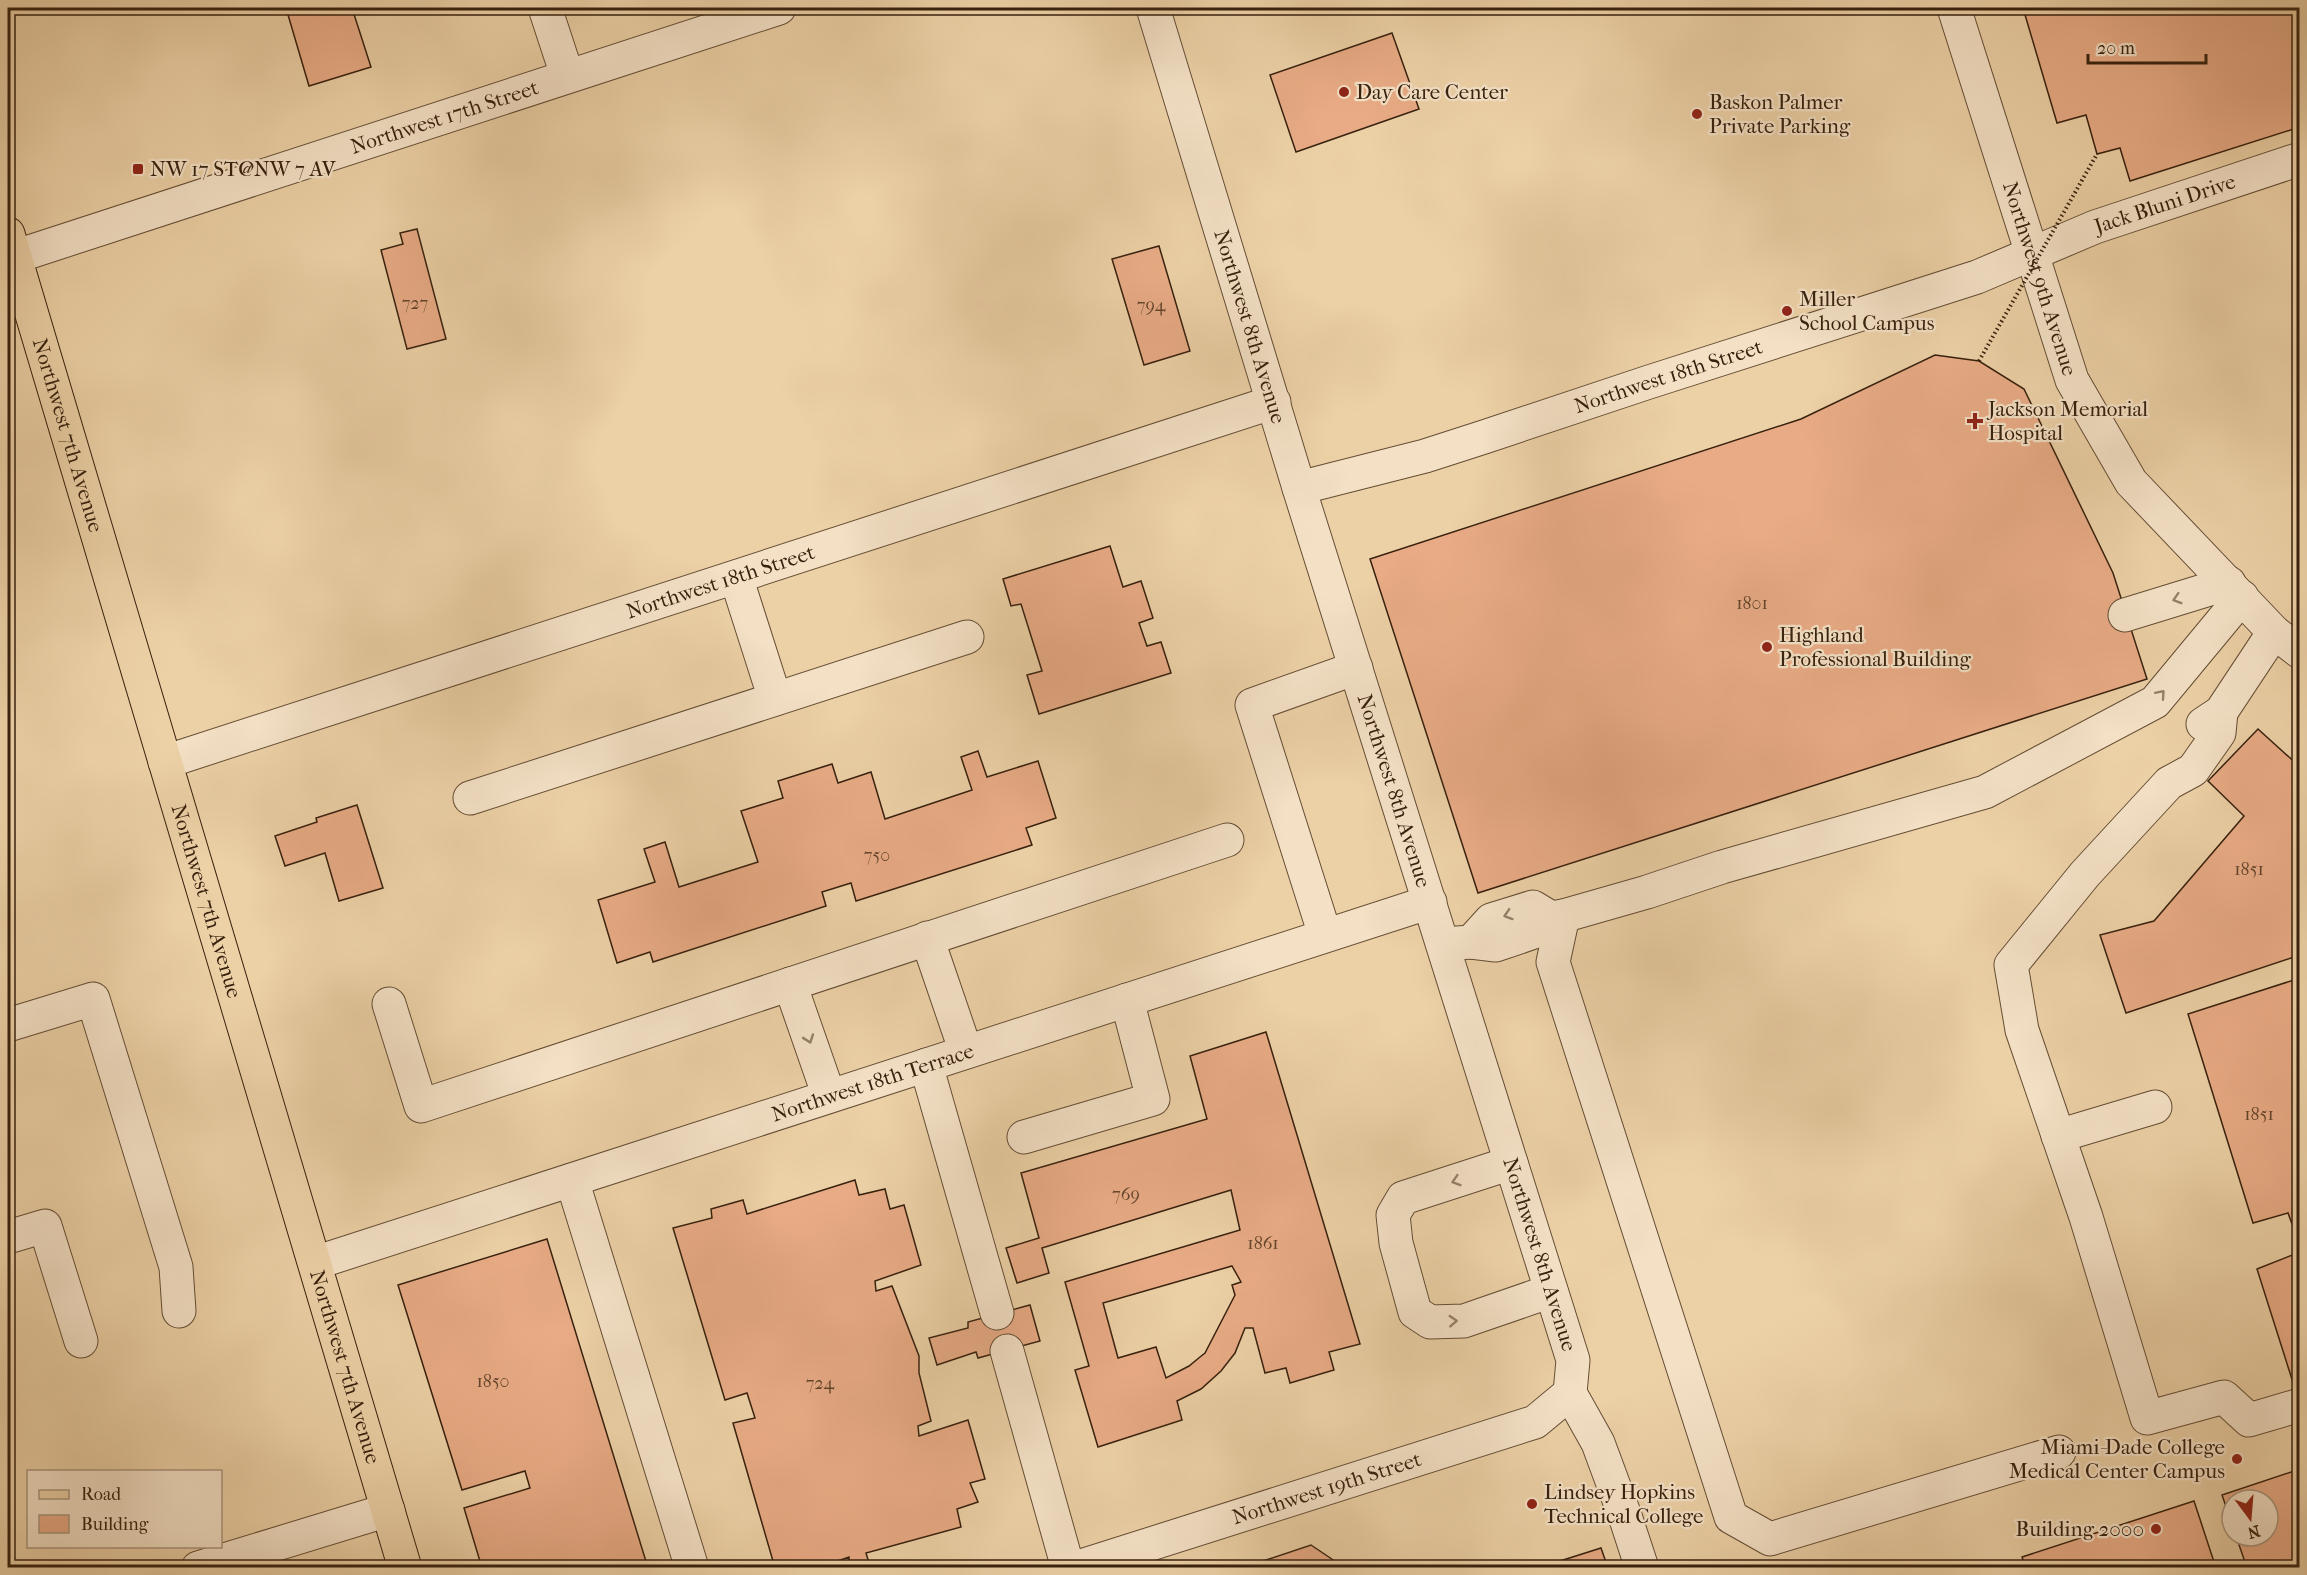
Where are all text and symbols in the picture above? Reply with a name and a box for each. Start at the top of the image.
scale bar [2088,27,2206,65]
text: 20 m [2097,38,2135,59]
street label: Northwest 17th Street [347,75,542,159]
place label: Day Care Center [1356,80,1508,104]
marker: Day Care Center [1337,85,1351,99]
place label: Baskon Palmer Private Parking [1709,90,1851,138]
marker: Baskon Palmer Private Parking [1690,107,1704,121]
place label: NW 17 ST@NW 7 AV [150,157,337,181]
marker: NW 17 ST@NW 7 AV [131,162,145,176]
street label: Jack Bluni Drive [2089,169,2238,239]
street label: Northwest 9th Avenue [1998,179,2082,379]
street label: Northwest 8th Avenue [1209,227,1291,427]
place label: Miller School Campus [1799,287,1935,335]
house number: 727 [402,293,429,314]
house number: 794 [1137,295,1166,316]
marker: Miller School Campus [1780,304,1794,318]
street label: Northwest 18th Street [1571,334,1766,418]
street label: Northwest 7th Avenue [28,335,108,535]
place label: Jackson Memorial Hospital [1986,397,2148,445]
marker: Jackson Memorial Hospital [1966,412,1984,430]
street label: Northwest 18th Street [623,540,818,623]
one-way arrow [2172,592,2183,604]
house number: 1801 [1736,593,1768,614]
place label: Highland Professional Building [1779,623,1971,671]
marker: Highland Professional Building [1760,640,1774,654]
street label: Northwest 8th Avenue [1352,691,1436,890]
one-way arrow [2154,691,2165,701]
street label: Northwest 7th Avenue [166,801,247,1001]
house number: 750 [864,845,890,866]
house number: 1851 [2234,859,2264,880]
one-way arrow [1503,908,1514,920]
one-way arrow [802,1033,815,1044]
street label: Northwest 18th Terrace [768,1039,977,1126]
house number: 1851 [2244,1104,2274,1125]
street label: Northwest 8th Avenue [1498,1155,1581,1354]
one-way arrow [1451,1174,1462,1187]
house number: 769 [1112,1184,1140,1205]
house number: 1861 [1247,1233,1279,1254]
street label: Northwest 7th Avenue [305,1267,385,1467]
one-way arrow [1449,1315,1458,1328]
house number: 1850 [476,1371,510,1392]
house number: 724 [806,1373,835,1394]
place label: Miami-Dade College Medical Center Campus [2009,1435,2225,1483]
street label: Northwest 19th Street [1229,1447,1425,1529]
marker: Miami-Dade College Medical Center Campus [2230,1452,2244,1466]
legend [27,1470,222,1548]
place label: Lindsey Hopkins Technical College [1544,1480,1703,1528]
text: Road [81,1484,121,1505]
north arrow [2220,1488,2280,1548]
marker: Lindsey Hopkins Technical College [1525,1497,1539,1511]
text: Building [81,1514,149,1535]
place label: Building 2000 [2015,1517,2144,1541]
text: N [2245,1521,2262,1543]
marker: Building 2000 [2149,1522,2163,1536]

